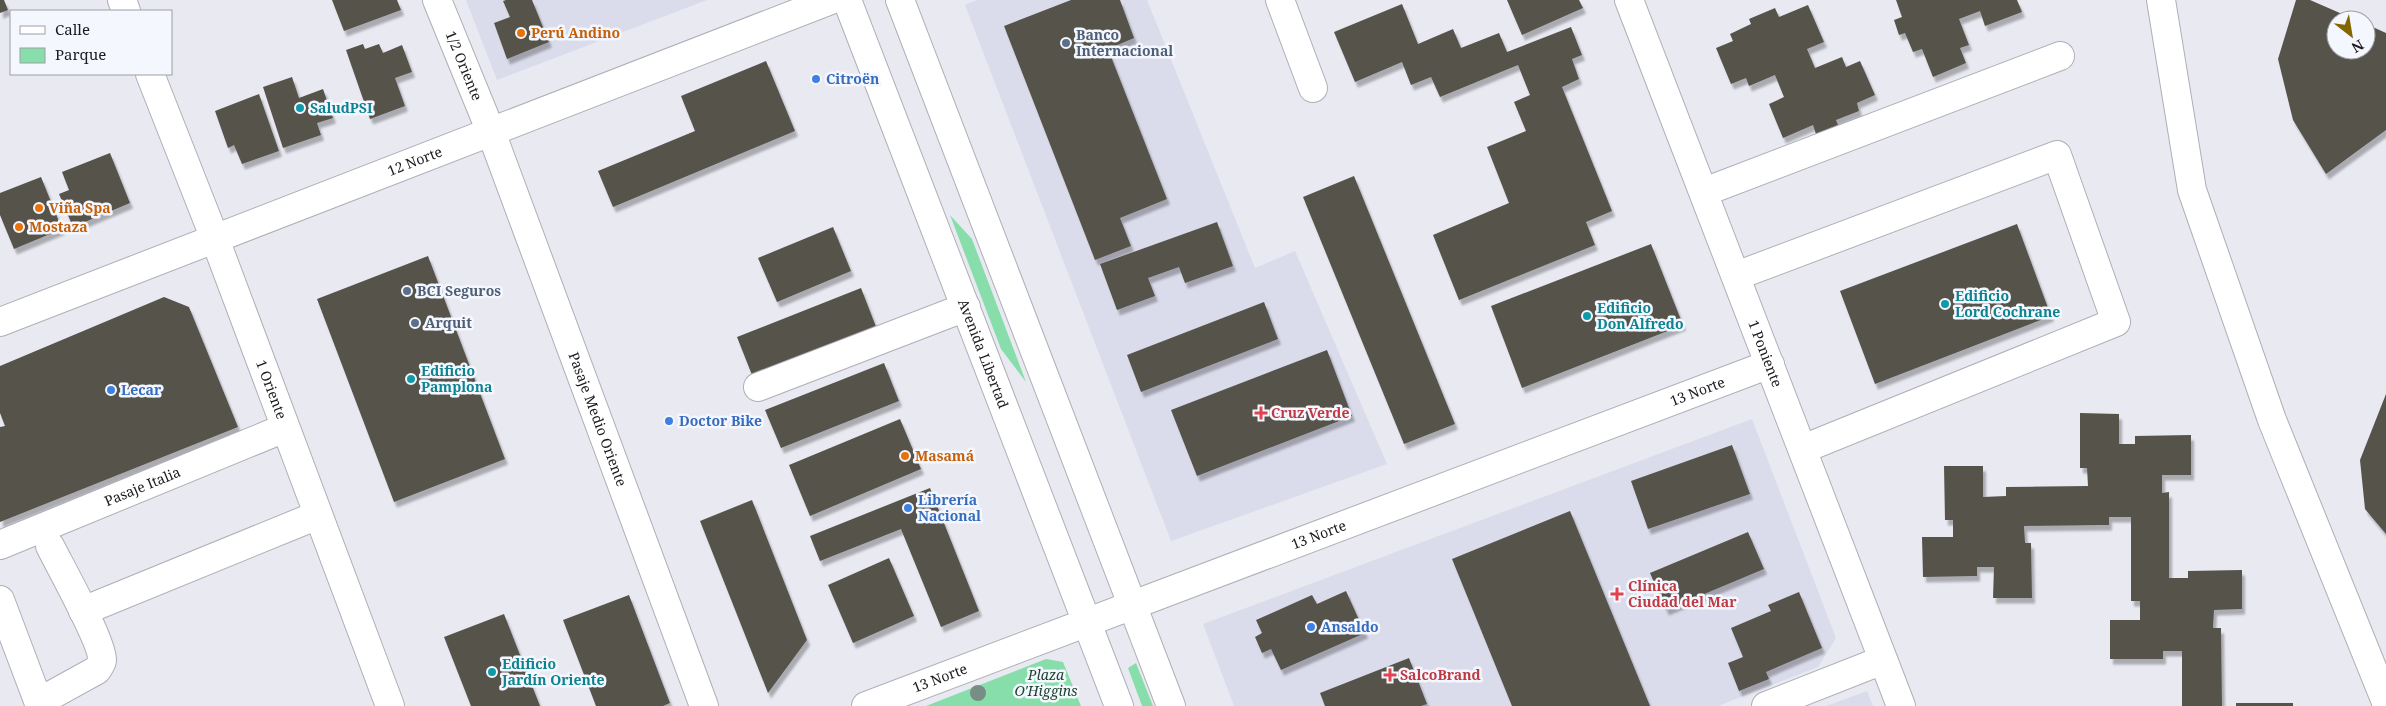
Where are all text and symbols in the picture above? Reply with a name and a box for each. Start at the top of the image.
legend [10,10,172,75]
north arrow [2326,10,2376,60]
text: Calle [55,19,90,39]
place label: Perú Andino [531,23,620,42]
place label: Banco Internacional [1076,25,1173,60]
marker: Perú Andino [515,27,527,39]
street label: 1/2 Oriente [442,28,487,103]
text: N [2348,36,2368,58]
marker: Banco Internacional [1060,37,1072,49]
text: Parque [55,44,106,64]
place label: Citroën [826,69,879,88]
marker: Citroën [810,73,822,85]
place label: SaludPSI [310,98,373,117]
marker: SaludPSI [294,102,306,114]
street label: 12 Norte [385,142,445,180]
place label: Viña Spa [49,198,111,217]
marker: Viña Spa [33,202,45,214]
place label: Mostaza [29,217,88,236]
marker: Mostaza [13,221,25,233]
place label: BCI Seguros [417,281,501,300]
marker: BCI Seguros [401,285,413,297]
place label: Edificio Lord Cochrane [1955,286,2060,321]
street label: Avenida Libertad [954,296,1014,411]
place label: Edificio Don Alfredo [1597,298,1684,333]
marker: Edificio Lord Cochrane [1939,298,1951,310]
marker: Edificio Don Alfredo [1581,310,1593,322]
place label: Arquit [425,313,472,332]
marker: Arquit [409,317,421,329]
street label: 1 Poniente [1744,317,1787,390]
street label: Pasaje Medio Oriente [564,349,632,489]
street label: 1 Oriente [252,357,292,422]
place label: Edificio Pamplona [421,361,492,396]
street label: 13 Norte [1667,372,1727,410]
marker: Edificio Pamplona [405,373,417,385]
place label: Lecar [121,380,162,399]
marker: Lecar [105,384,117,396]
place label: Cruz Verde [1271,403,1349,422]
marker: Cruz Verde [1255,407,1267,419]
place label: Doctor Bike [679,411,762,430]
marker: Doctor Bike [663,415,675,427]
place label: Masamá [915,446,974,465]
marker: Masamá [899,450,911,462]
street label: Pasaje Italia [101,462,183,510]
place label: Librería Nacional [918,490,981,525]
marker: Librería Nacional [902,502,914,514]
street label: 13 Norte [1288,515,1349,553]
place label: Clínica Ciudad del Mar [1628,576,1737,611]
marker: Clínica Ciudad del Mar [1610,587,1624,601]
place label: Ansaldo [1321,617,1379,636]
marker: Ansaldo [1305,621,1317,633]
place label: Edificio Jardín Oriente [501,654,605,689]
street label: 13 Norte [910,659,970,697]
park label: Plaza O'Higgins [1014,665,1078,700]
place label: SalcoBrand [1400,665,1481,684]
marker: Edificio Jardín Oriente [486,666,498,678]
marker: SalcoBrand [1384,669,1396,681]

